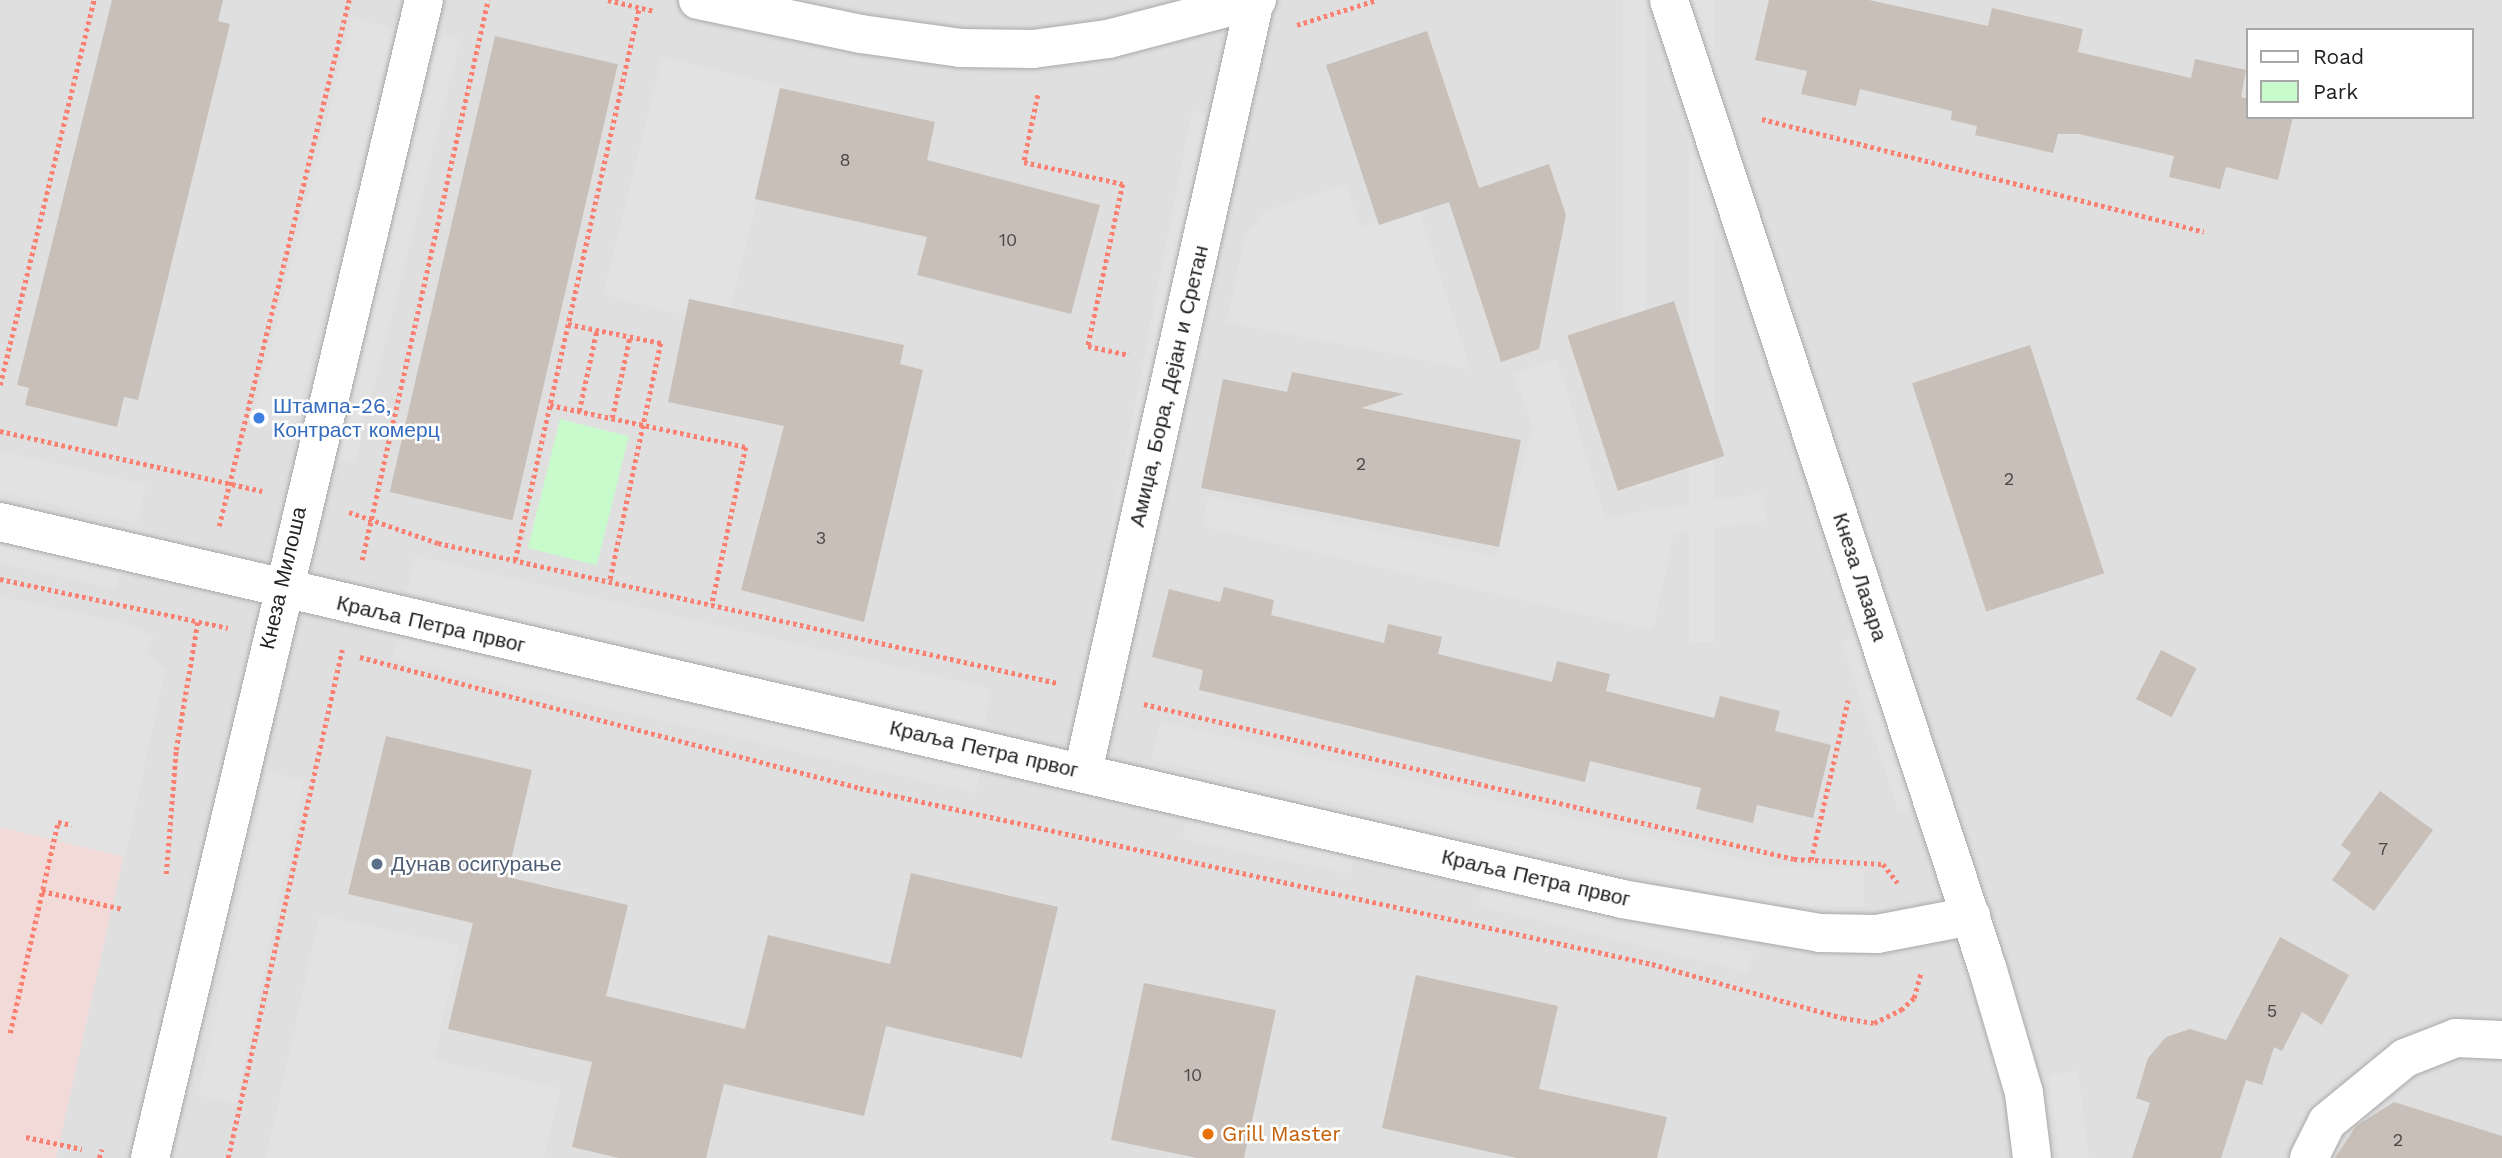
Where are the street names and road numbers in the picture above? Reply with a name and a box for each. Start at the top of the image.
street label: Амиџа, Бора, Дејан и Сретан [1124,243,1214,529]
street label: Кнеза Милоша [254,504,312,652]
street label: Кнеза Лазара [1827,510,1893,644]
street label: Краља Петра првог [334,590,528,658]
street label: Краља Петра првог [887,715,1081,783]
street label: Краља Петра првог [1439,844,1633,912]

